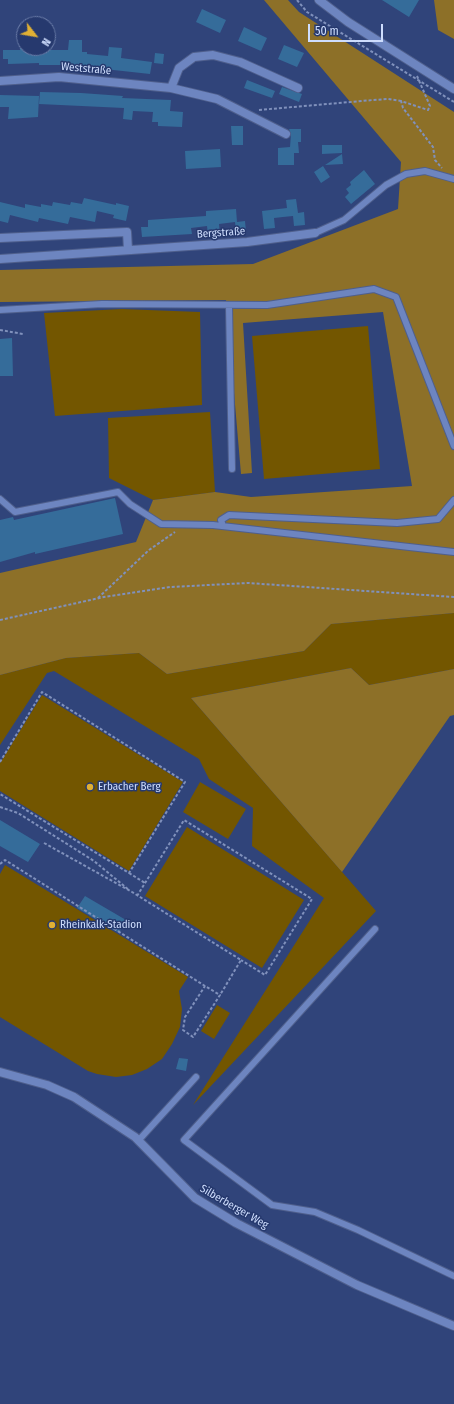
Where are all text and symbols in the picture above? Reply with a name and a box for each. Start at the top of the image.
north arrow [16,16,56,56]
scale bar [310,16,385,42]
text: 50 m [315,24,339,38]
text: N [39,36,53,48]
street label: Weststraße [60,60,112,78]
street label: Bergstraße [196,225,246,241]
place label: Erbacher Berg [98,780,161,794]
marker: Erbacher Berg [85,782,95,792]
place label: Rheinkalk-Stadion [60,918,142,932]
marker: Rheinkalk-Stadion [47,920,57,930]
street label: Silberberger Weg [197,1182,271,1232]

